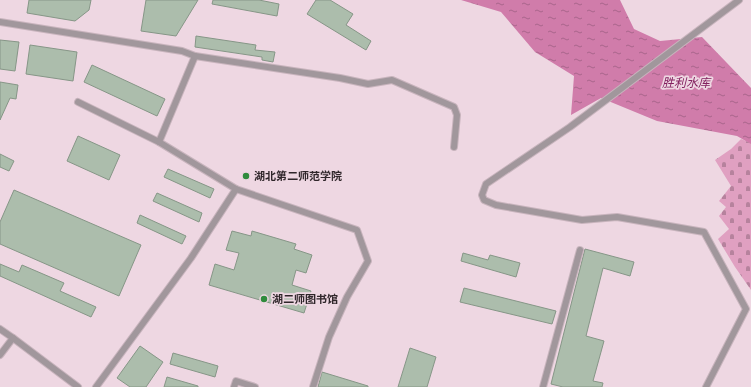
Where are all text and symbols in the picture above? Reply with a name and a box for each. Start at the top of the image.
water label: 胜利水库 [662,74,712,91]
place label: 湖北第二师范学院 [254,168,342,183]
marker: 湖北第二师范学院 [241,171,251,181]
place label: 湖二师图书馆 [272,291,338,306]
marker: 湖二师图书馆 [259,294,269,304]

